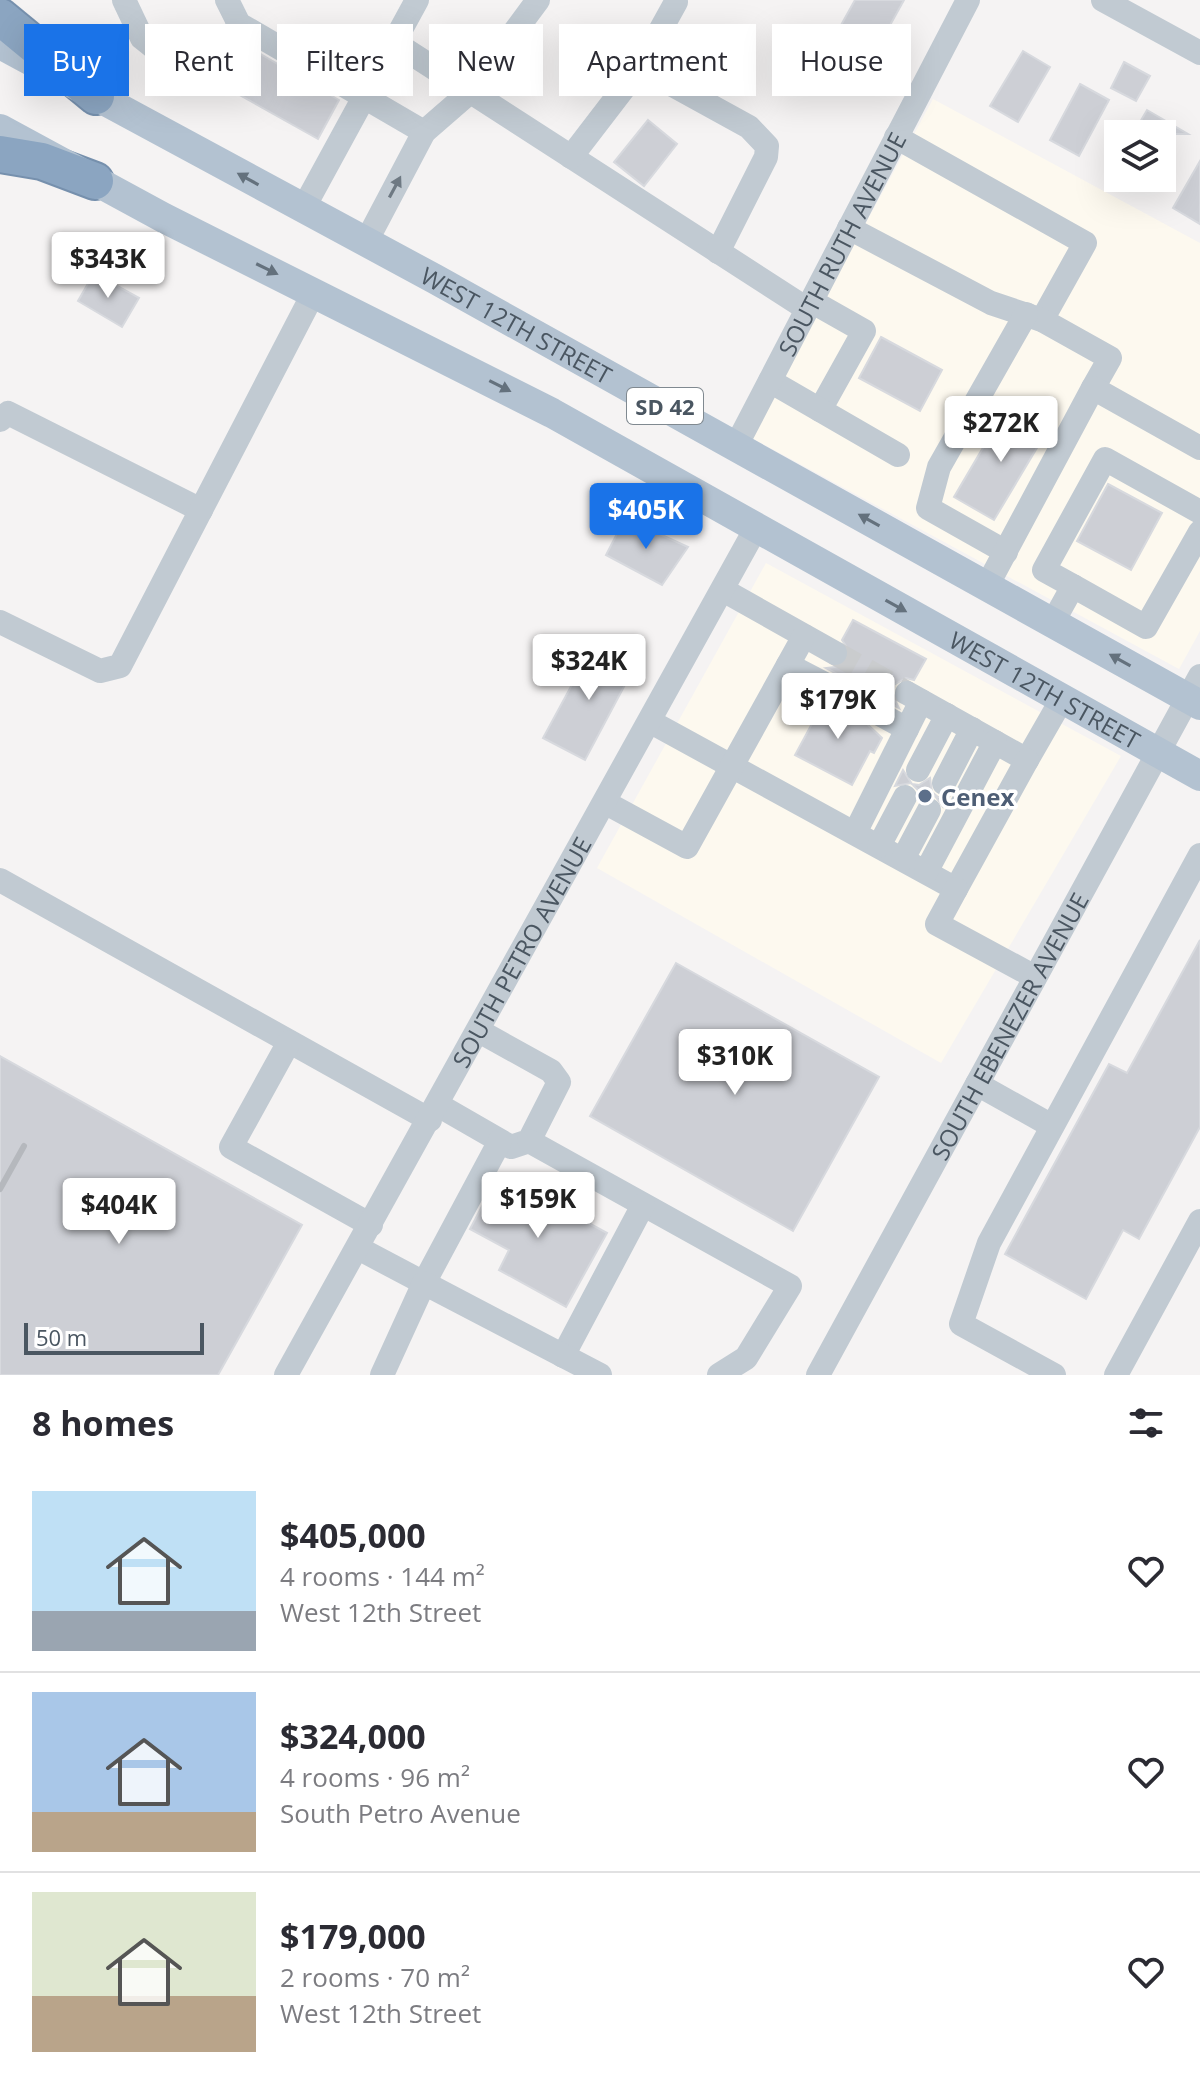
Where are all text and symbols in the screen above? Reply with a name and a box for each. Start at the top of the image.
chip: Buy [24,24,129,96]
chip: Rent [145,24,261,96]
chip: Filters [277,24,413,96]
chip: New [429,24,543,96]
chip: Apartment [559,24,756,96]
chip: House [772,24,911,96]
map controls [1104,120,1176,192]
button: layers [1104,120,1176,192]
street label: SOUTH RUTH AVENUE [769,126,913,361]
one-way arrow [237,172,259,186]
one-way arrow [388,176,402,198]
pin: $343K [52,232,164,300]
text: $343K [70,240,146,276]
street label: WEST 12TH STREET [415,258,618,391]
one-way arrow [256,262,279,276]
one-way arrow [488,379,511,392]
road number: SD 42 [627,388,703,424]
pin: $272K [945,396,1057,464]
text: $272K [963,404,1039,440]
pin: $405K [590,483,702,551]
text: $405K [608,491,684,527]
one-way arrow [857,513,880,527]
one-way arrow [885,599,907,613]
street label: WEST 12TH STREET [944,623,1146,756]
pin: $324K [533,634,645,702]
text: $324K [551,642,627,678]
one-way arrow [1109,653,1131,667]
pin: $179K [782,673,894,741]
text: $179K [800,681,876,717]
place label: Cenex [941,780,1014,813]
marker: Cenex [916,787,934,805]
street label: SOUTH PETRO AVENUE [444,831,598,1073]
street label: SOUTH EBENEZER AVENUE [922,886,1095,1165]
pin: $310K [679,1029,791,1097]
text: $310K [697,1037,773,1073]
pin: $159K [482,1172,594,1240]
pin: $404K [63,1178,175,1246]
text: $159K [500,1180,576,1216]
text: $404K [81,1186,157,1222]
scale bar [24,1319,204,1355]
text: 50 m [36,1322,87,1352]
text: 8 homes [32,1400,174,1446]
icon: filters [1124,1401,1168,1445]
text: $405,000 [280,1512,426,1558]
icon: home [96,1523,192,1619]
icon: heart [1124,1549,1168,1593]
text: 4 rooms · 144 m² [280,1558,485,1594]
text: West 12th Street [280,1594,481,1630]
text: $324,000 [280,1713,426,1759]
icon: home [96,1724,192,1820]
icon: heart [1124,1750,1168,1794]
text: 4 rooms · 96 m² [280,1759,470,1795]
text: South Petro Avenue [280,1795,521,1831]
text: $179,000 [280,1913,426,1959]
icon: home [96,1924,192,2020]
icon: heart [1124,1950,1168,1994]
text: 2 rooms · 70 m² [280,1959,470,1995]
text: West 12th Street [280,1995,481,2031]

